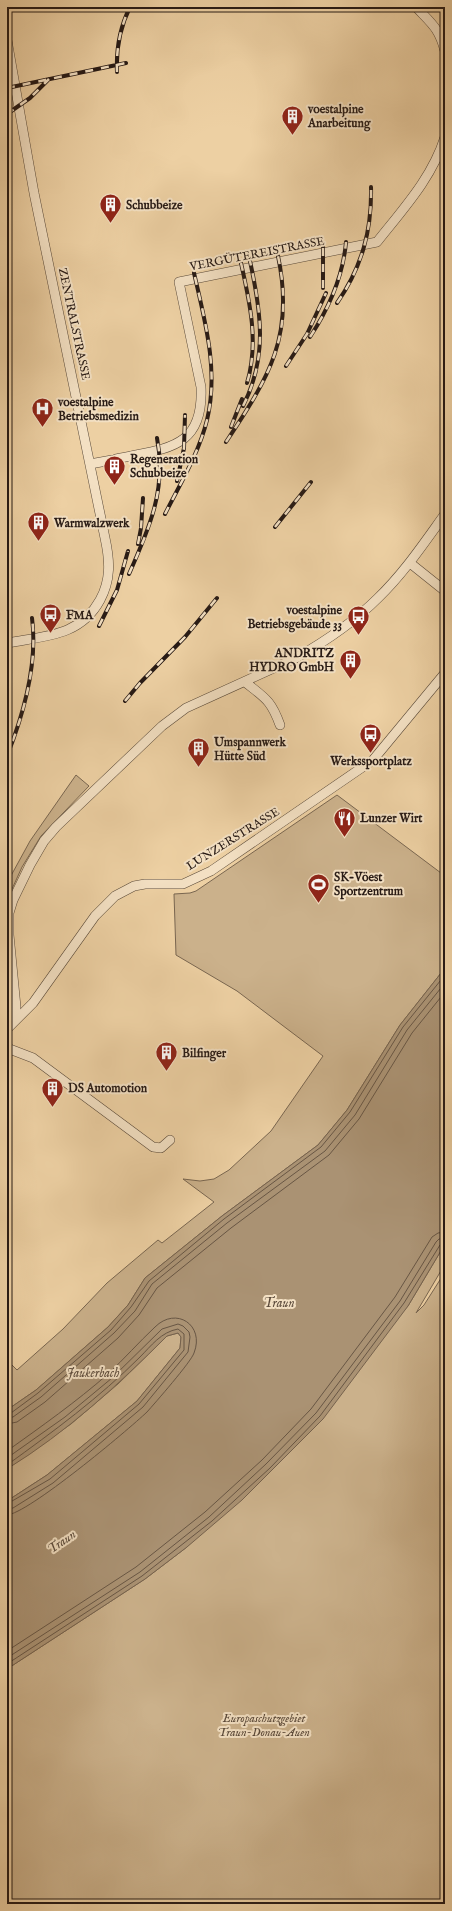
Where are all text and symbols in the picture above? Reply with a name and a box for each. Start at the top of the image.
place label: voestalpine Anarbeitung [307,102,371,132]
building icon: voestalpine Anarbeitung [279,103,305,136]
building icon: Schubbeize [97,192,123,225]
place label: Schubbeize [126,198,183,213]
street label: VERGÜTEREISTRASSE [187,233,326,275]
street label: ZENTRALSTRASSE [55,267,93,381]
place label: voestalpine Betriebsmedizin [57,395,139,424]
hospital icon: voestalpine Betriebsmedizin [30,396,56,429]
place label: Regeneration Schubbeize [130,452,199,481]
building icon: Regeneration Schubbeize [101,453,127,486]
building icon: Warmwalzwerk [26,510,52,543]
place label: Warmwalzwerk [53,516,130,531]
bus stop icon: FMA [38,602,64,635]
place label: voestalpine Betriebsgebäude 33 [247,603,342,633]
bus stop icon: voestalpine Betriebsgebäude 33 [345,604,371,637]
place label: FMA [66,608,94,623]
place label: ANDRITZ HYDRO GmbH [249,646,335,675]
building icon: ANDRITZ HYDRO GmbH [337,647,363,680]
bus stop icon: Werkssportplatz [358,721,384,754]
place label: Umspannwerk Hütte Süd [213,735,286,764]
building icon: Umspannwerk Hütte Süd [186,736,212,769]
place label: Werkssportplatz [329,754,412,770]
street label: LUNZERSTRASSE [184,804,282,874]
restaurant icon: Lunzer Wirt [332,805,358,838]
place label: Lunzer Wirt [359,811,423,826]
place label: SK-Vöest Sportzentrum [334,870,404,900]
sports icon: SK-Vöest Sportzentrum [305,871,331,904]
building icon: Bilfinger [153,1040,179,1073]
place label: Bilfinger [182,1046,227,1062]
building icon: DS Automotion [40,1075,66,1108]
place label: DS Automotion [68,1081,148,1096]
water label: Traun [264,1295,295,1312]
water label: Jaukerbach [67,1365,120,1382]
water label: Traun [44,1526,80,1558]
park label: Europaschutzgebiet Traun-Donau-Auen [218,1711,310,1740]

